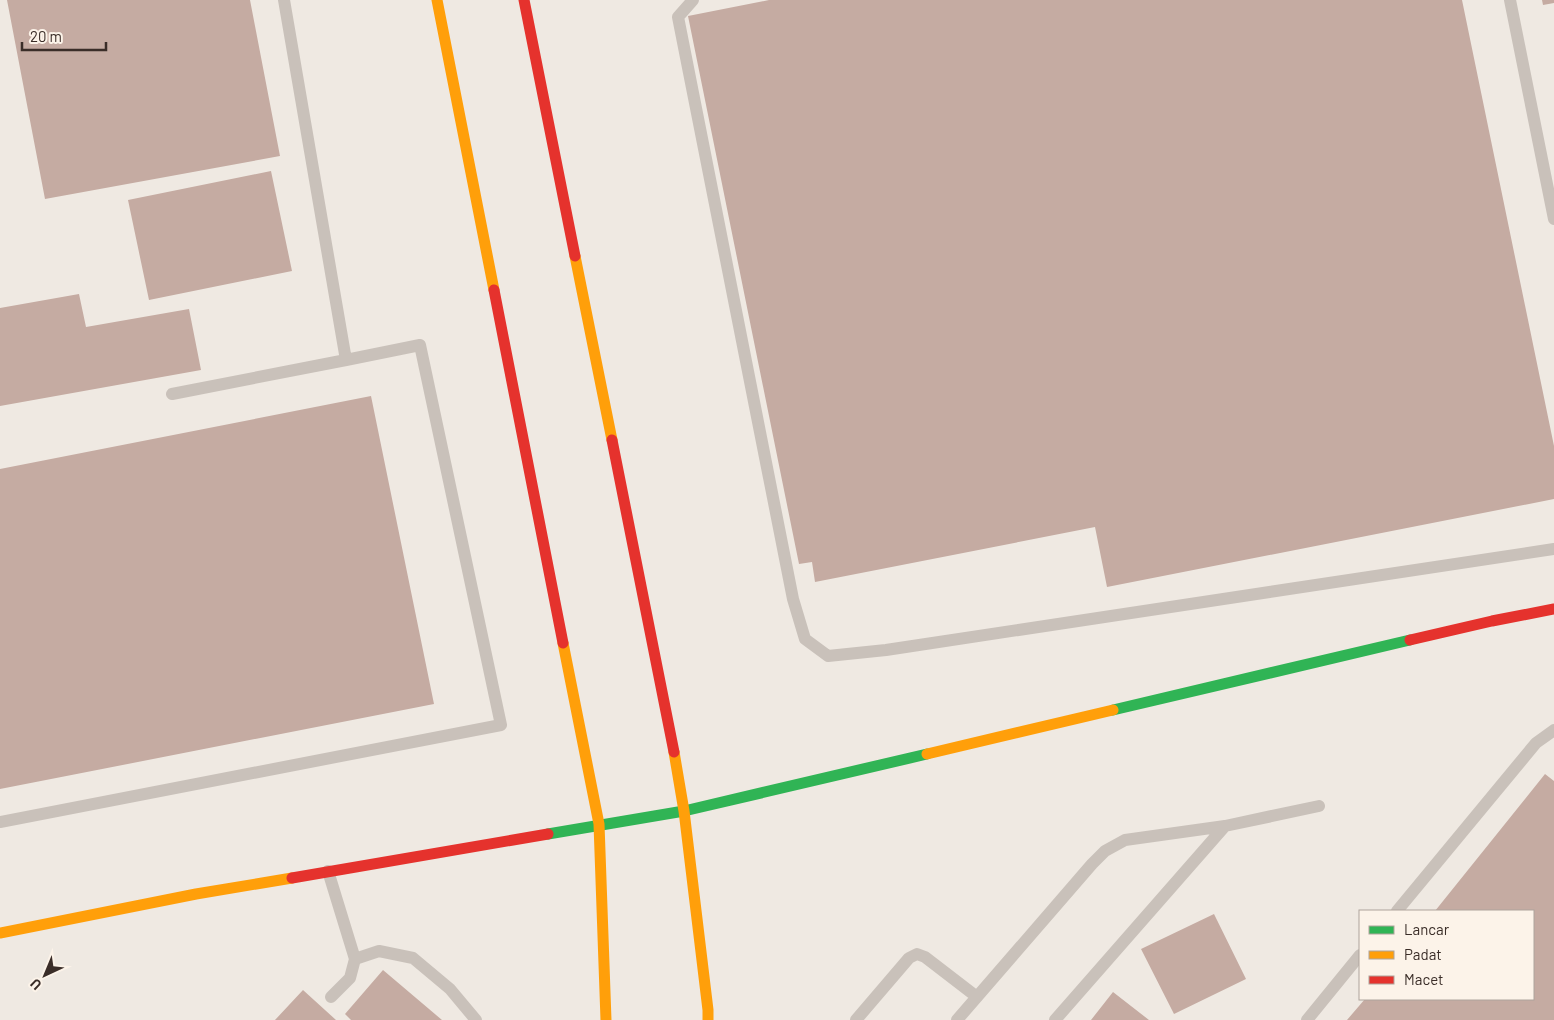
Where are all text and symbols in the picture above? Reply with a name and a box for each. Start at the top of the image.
scale bar [22,20,106,52]
text: 20 m [30,27,62,45]
legend [1359,910,1534,1000]
text: Lancar [1404,920,1450,938]
text: Padat [1404,945,1442,963]
north arrow [20,950,70,1000]
text: Macet [1404,970,1444,988]
text: U [26,975,45,994]

